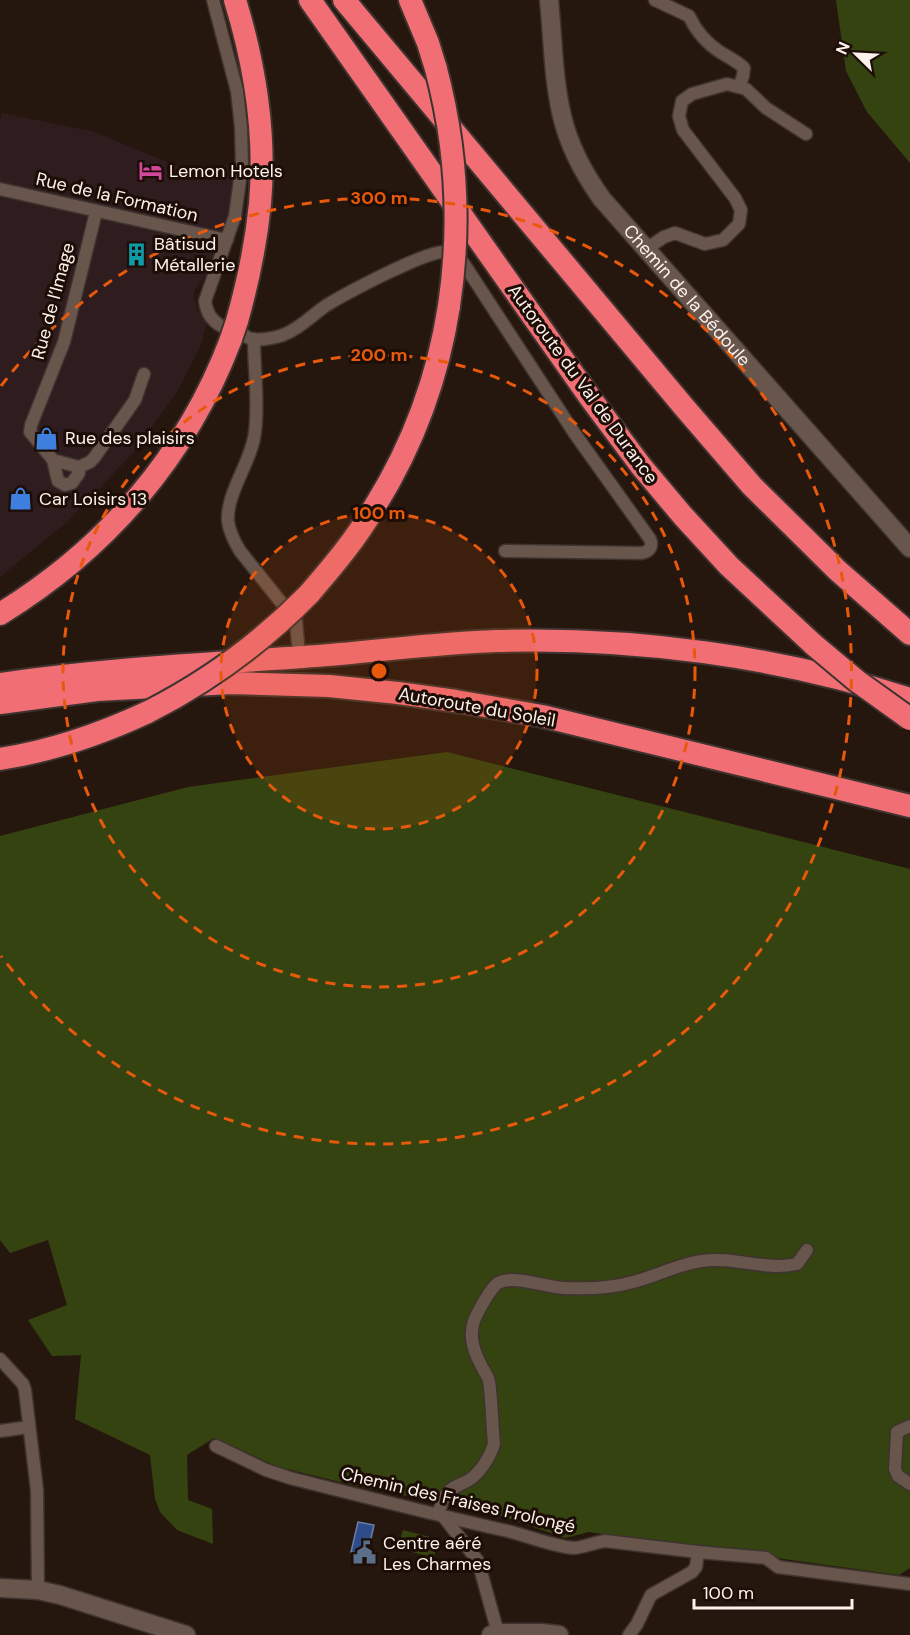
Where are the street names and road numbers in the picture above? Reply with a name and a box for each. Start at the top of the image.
street label: Rue de la Formation [34,167,200,227]
street label: Chemin de la Bédoule [618,219,756,371]
street label: Rue de l’Image [26,240,80,362]
street label: Autoroute du Val de Durance [502,279,664,489]
street label: Autoroute du Soleil [397,681,557,733]
street label: Chemin des Fraises Prolongé [338,1461,578,1539]

